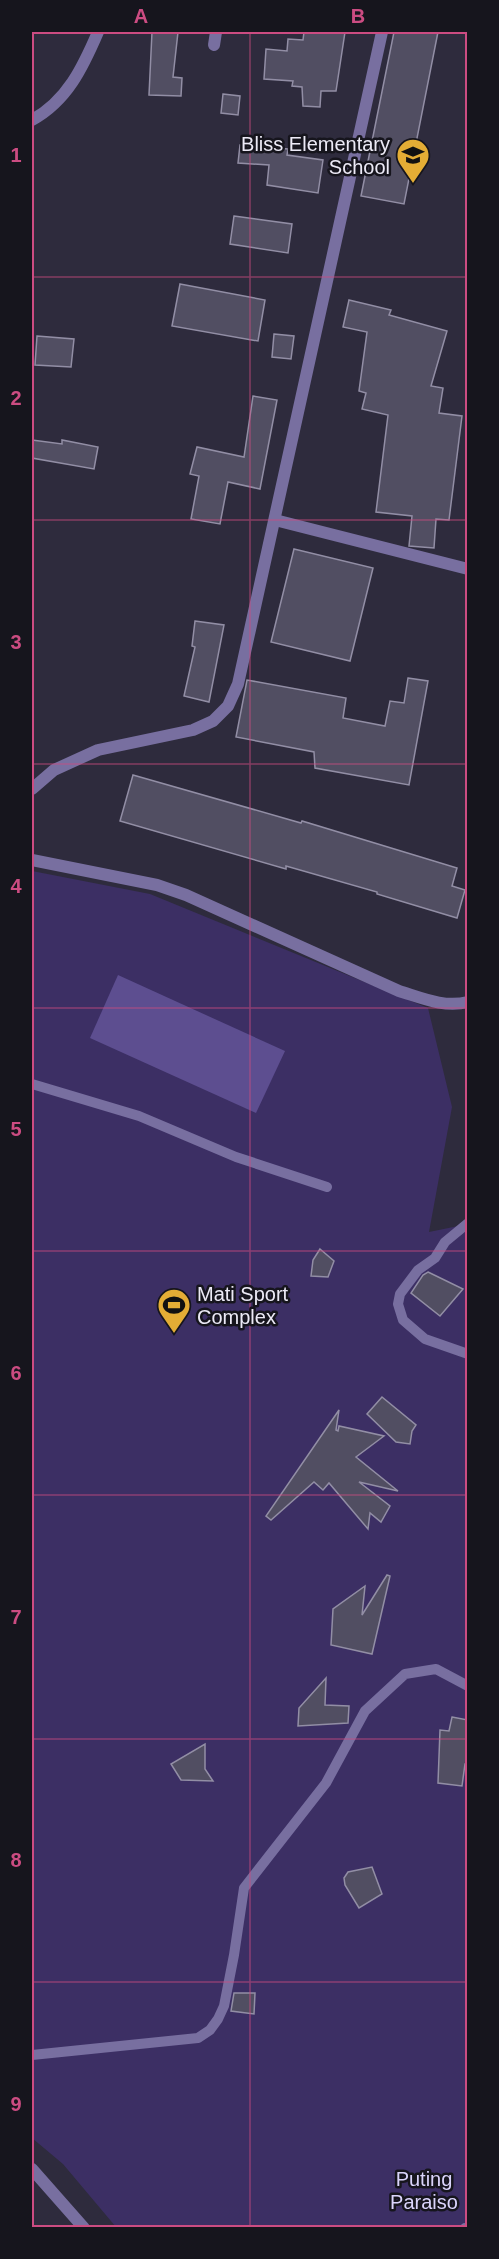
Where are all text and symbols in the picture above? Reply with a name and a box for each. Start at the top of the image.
text: A [134,5,148,27]
text: B [351,5,365,27]
place label: Bliss Elementary School [241,133,390,178]
school or university icon: Bliss Elementary School [395,137,431,184]
text: 1 [10,144,22,166]
text: 2 [10,387,22,409]
text: 3 [10,631,22,653]
text: 4 [10,875,22,897]
text: 5 [10,1118,22,1140]
place label: Mati Sport Complex [197,1283,289,1328]
sports icon: Mati Sport Complex [156,1287,192,1334]
text: 6 [10,1362,22,1384]
text: 7 [10,1606,22,1628]
text: 8 [10,1849,22,1871]
text: 9 [10,2093,22,2115]
park label: Puting Paraiso [390,2168,458,2213]

